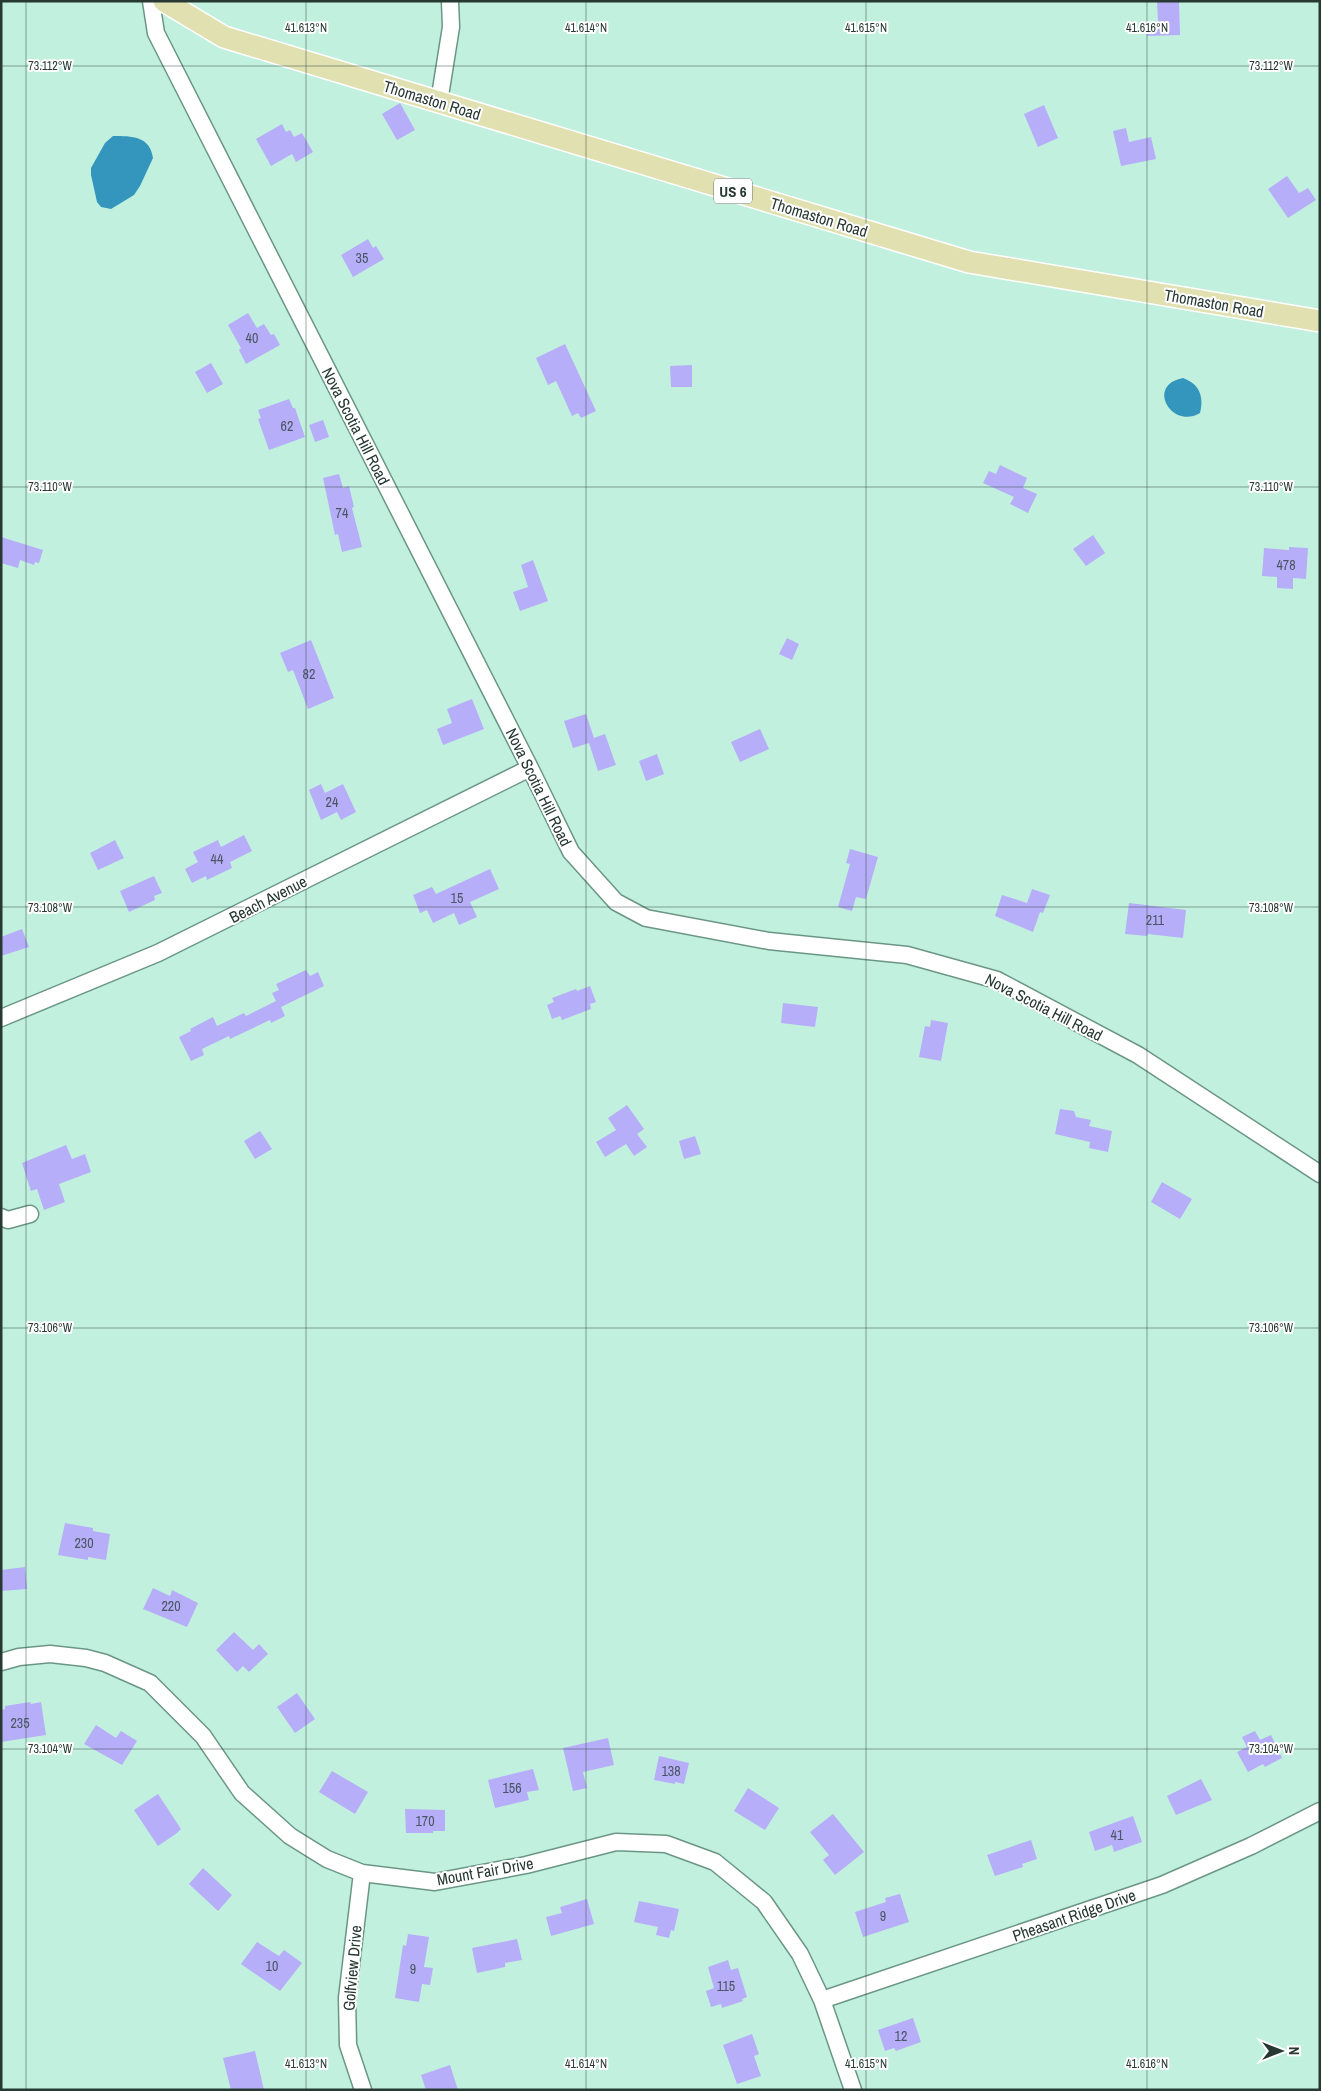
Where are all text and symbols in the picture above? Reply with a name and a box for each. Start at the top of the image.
text: 41.613°N [285,20,327,36]
text: 41.614°N [565,20,607,36]
text: 41.615°N [845,20,887,36]
text: 41.616°N [1126,20,1168,36]
text: 73.112°W [28,58,72,74]
text: 73.112°W [1249,58,1293,74]
street label: Thomaston Road [381,75,483,125]
road number: US 6 [714,178,752,204]
street label: Thomaston Road [768,192,870,242]
house number: 35 [356,249,368,267]
street label: Thomaston Road [1163,283,1265,323]
house number: 40 [246,329,258,347]
street label: Nova Scotia Hill Road [317,364,395,488]
house number: 62 [281,417,293,435]
text: 73.110°W [28,479,72,495]
text: 73.110°W [1249,479,1293,495]
house number: 74 [336,504,349,522]
house number: 478 [1276,556,1296,574]
house number: 82 [303,665,315,683]
street label: Nova Scotia Hill Road [501,724,577,850]
house number: 24 [326,793,339,811]
house number: 44 [211,850,224,868]
street label: Beach Avenue [225,870,311,928]
house number: 15 [451,889,463,907]
text: 73.108°W [28,900,73,916]
text: 73.108°W [1249,900,1294,916]
house number: 211 [1146,911,1165,929]
street label: Nova Scotia Hill Road [982,968,1106,1046]
text: 73.106°W [28,1320,73,1336]
text: 73.106°W [1249,1320,1294,1336]
house number: 230 [74,1534,94,1552]
house number: 220 [161,1597,181,1615]
house number: 235 [10,1714,30,1732]
text: 73.104°W [28,1741,73,1757]
text: 73.104°W [1249,1741,1294,1757]
house number: 138 [661,1762,681,1780]
house number: 156 [502,1779,522,1797]
house number: 170 [415,1812,435,1830]
house number: 41 [1111,1826,1124,1844]
street label: Mount Fair Drive [435,1852,535,1890]
street label: Pheasant Ridge Drive [1009,1884,1139,1946]
house number: 9 [880,1907,886,1925]
street label: Golfview Drive [337,1924,367,2012]
house number: 10 [266,1957,278,1975]
house number: 9 [410,1960,416,1978]
house number: 115 [717,1977,735,1995]
north arrow [1256,2026,1306,2076]
house number: 12 [895,2027,907,2045]
text: N [1285,2047,1303,2055]
text: 41.613°N [285,2056,327,2072]
text: 41.614°N [565,2056,607,2072]
text: 41.615°N [845,2056,887,2072]
text: 41.616°N [1126,2056,1168,2072]

